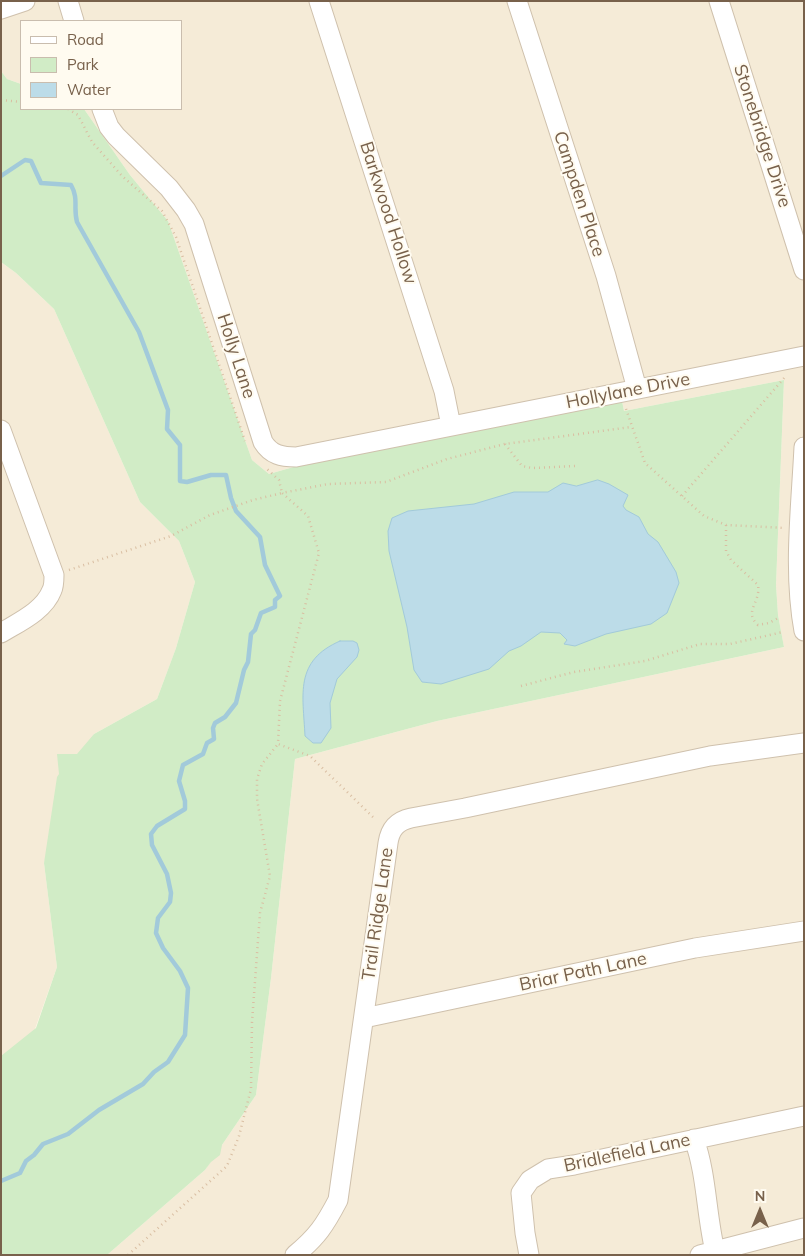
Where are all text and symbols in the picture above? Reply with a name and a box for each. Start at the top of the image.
legend [20,20,182,110]
text: Road [67,30,104,49]
text: Park [67,55,99,74]
street label: Stonebridge Drive [729,62,795,210]
text: Water [67,80,111,99]
street label: Campden Place [549,129,609,259]
street label: Barkwood Hollow [355,139,421,287]
street label: Holly Lane [212,311,260,401]
street label: Hollylane Drive [564,368,692,414]
street label: Trail Ridge Lane [358,846,398,982]
street label: Briar Path Lane [517,948,649,996]
street label: Bridlefield Lane [562,1129,692,1177]
north arrow [735,1186,785,1236]
text: N [755,1187,765,1205]

